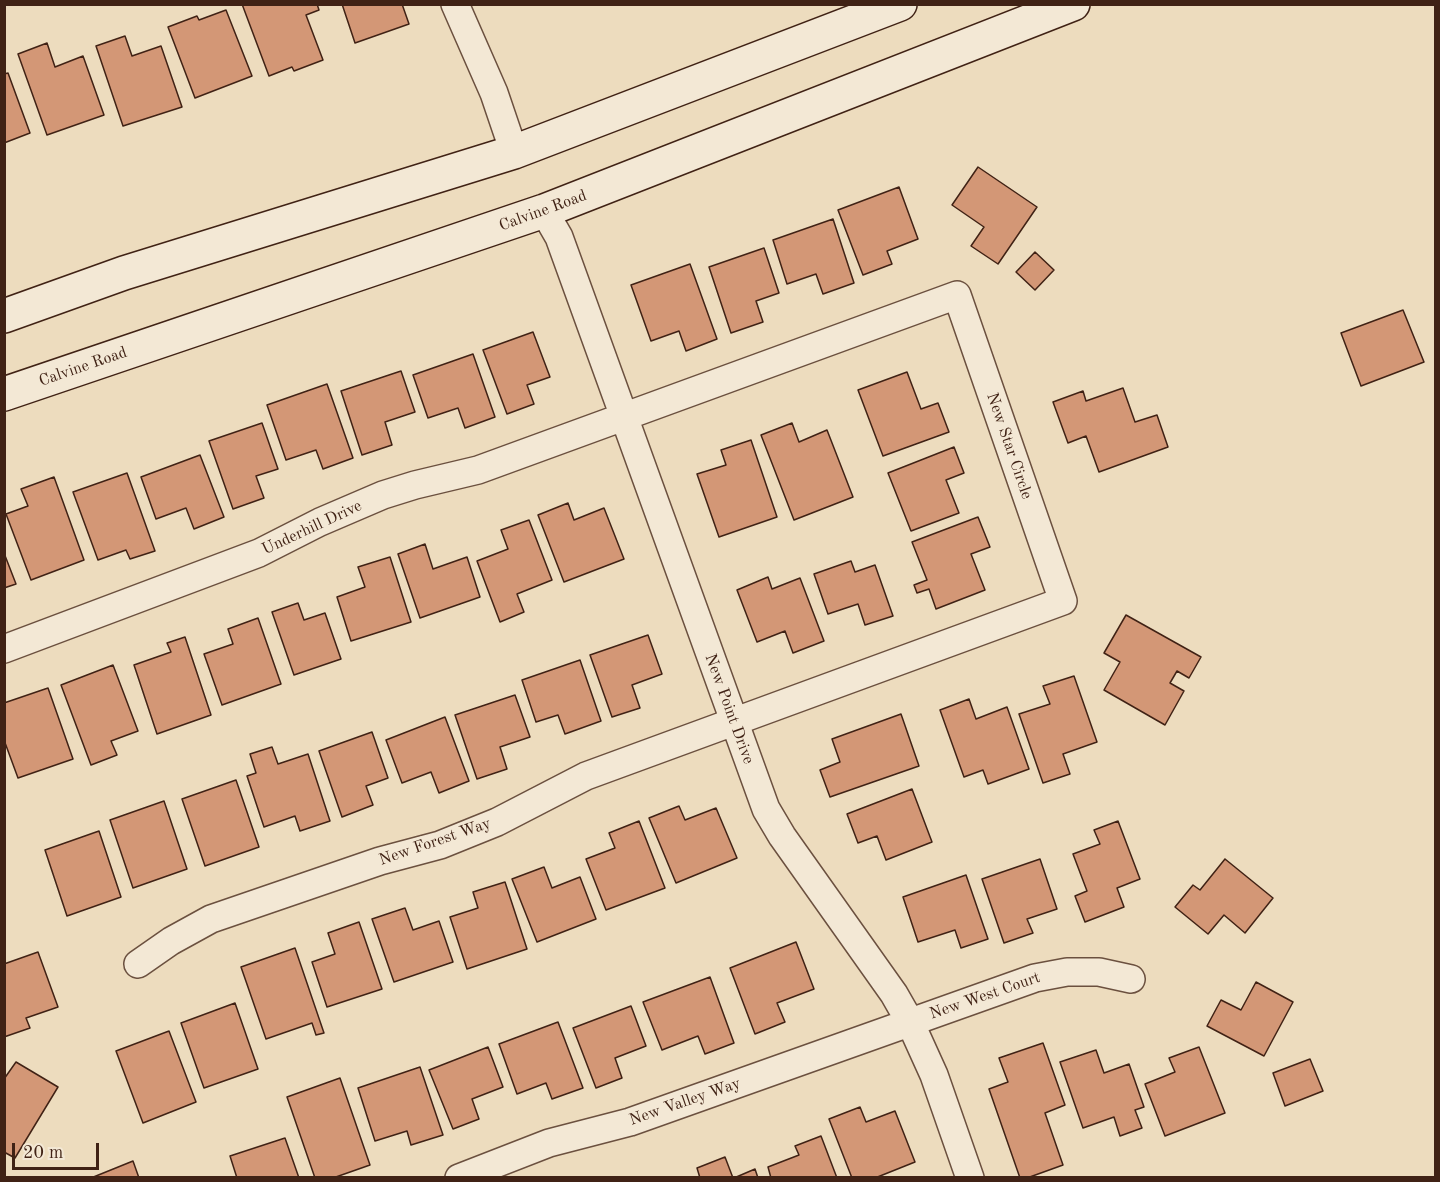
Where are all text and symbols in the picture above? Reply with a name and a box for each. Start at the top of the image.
street label: Calvine Road [497,186,589,236]
street label: Calvine Road [36,343,130,391]
street label: New Star Circle [982,390,1036,502]
street label: Underhill Drive [259,496,365,560]
street label: New Point Drive [700,651,758,767]
street label: New Forest Way [377,814,493,870]
street label: New West Court [927,968,1043,1024]
street label: New Valley Way [627,1074,743,1130]
scale bar [15,1131,102,1169]
text: 20 m [23,1144,63,1162]

